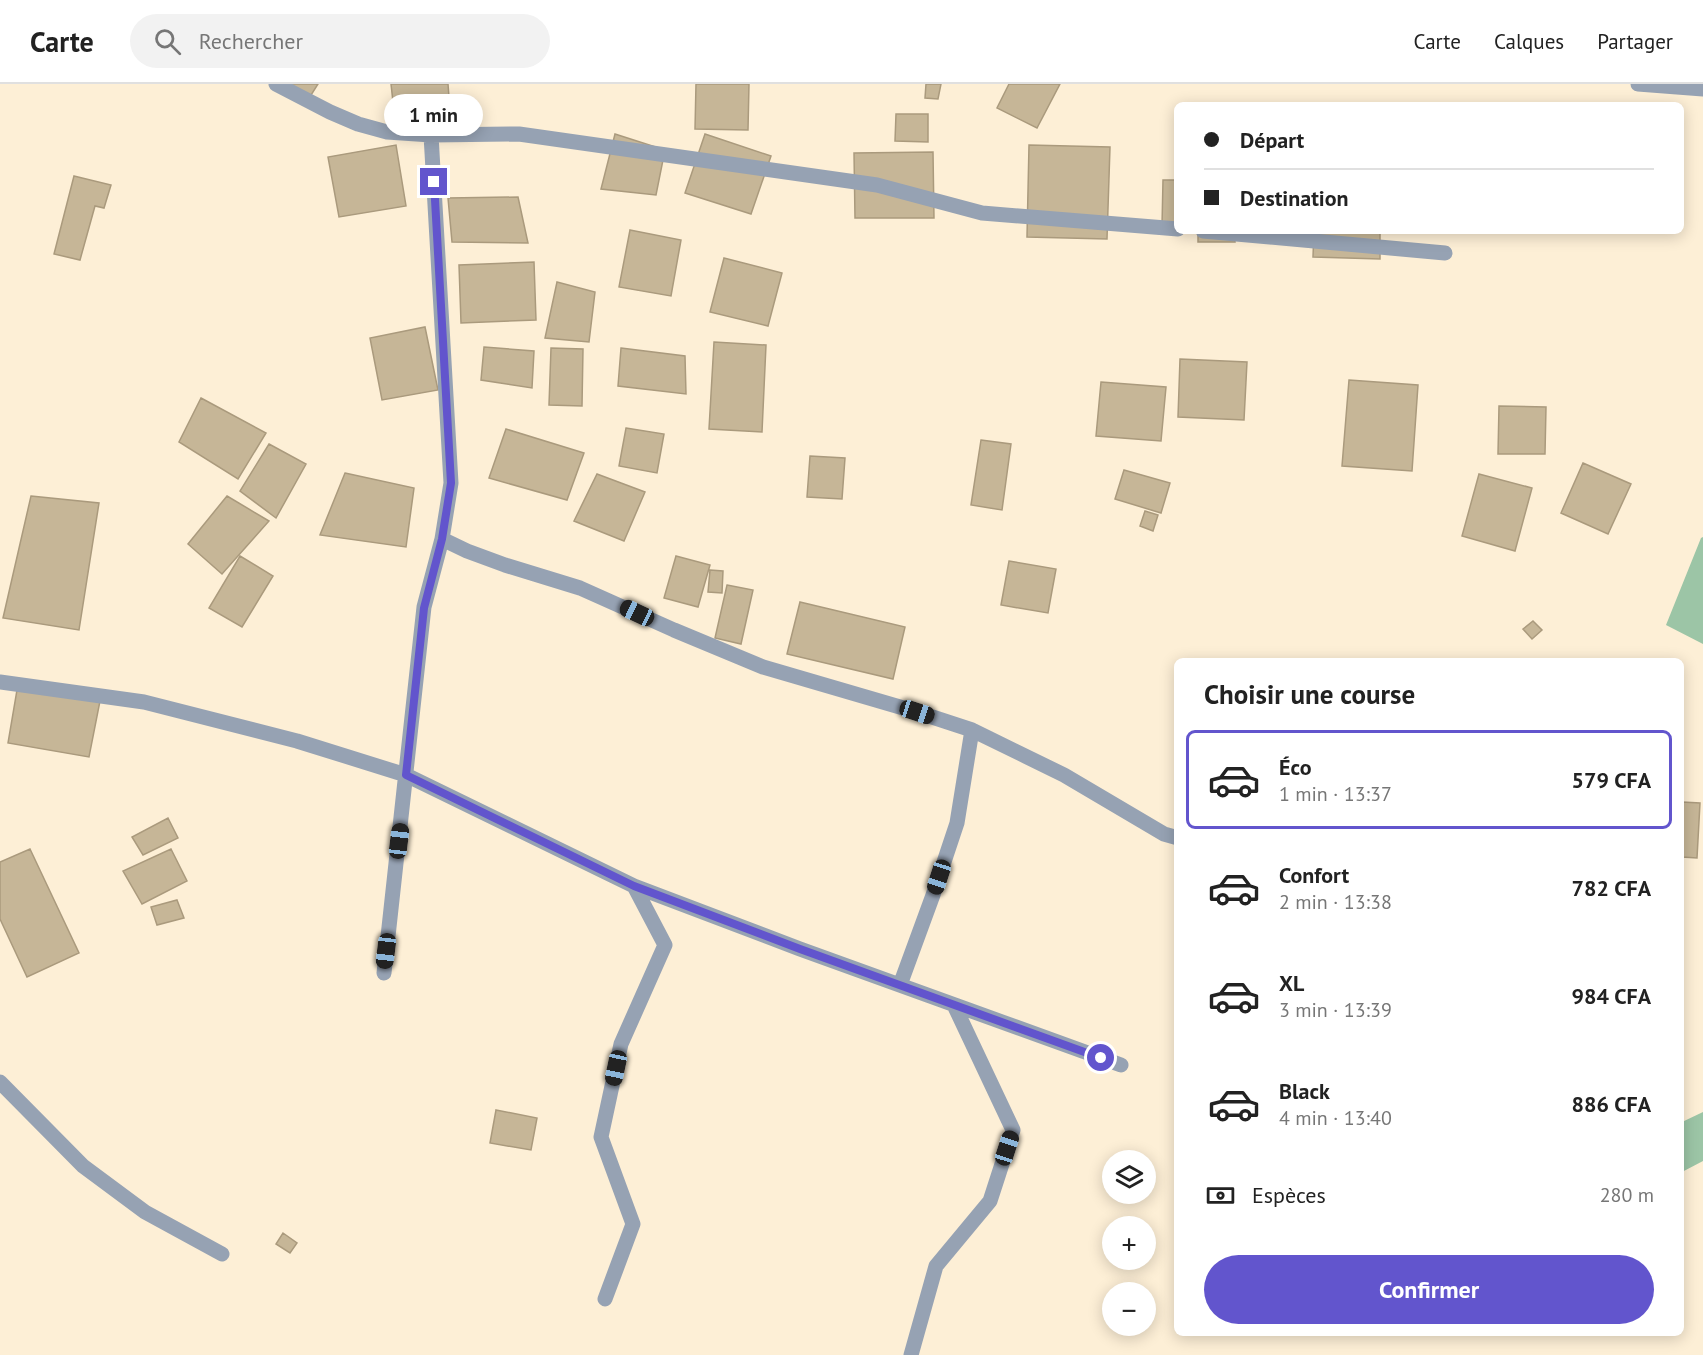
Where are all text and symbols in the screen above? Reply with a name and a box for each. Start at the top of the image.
search box [130,14,550,68]
text: Carte [30,23,94,60]
icon: search [151,25,184,58]
text: Rechercher [199,27,303,55]
text: Carte [1414,28,1461,55]
text: Calques [1494,28,1564,55]
text: Partager [1597,28,1673,55]
callout: 1 min [384,95,484,137]
text: 1 min [409,102,458,128]
text: Départ [1240,126,1304,154]
route end [420,168,447,195]
text: Destination [1240,184,1349,212]
car [617,597,657,629]
text: Choisir une course [1204,677,1415,711]
car [897,698,937,726]
icon: car [1207,753,1261,807]
text: Éco [1279,753,1311,781]
text: 579 CFA [1572,766,1651,794]
text: 1 min · 13:37 [1279,781,1392,807]
car [388,822,410,860]
car [925,857,953,897]
icon: car [1207,861,1261,915]
text: Confort [1279,861,1349,889]
text: 782 CFA [1572,874,1651,902]
text: 2 min · 13:38 [1279,889,1392,915]
car [375,932,397,970]
icon: car [1207,969,1261,1023]
text: XL [1279,969,1304,997]
text: 984 CFA [1572,982,1651,1010]
text: 3 min · 13:39 [1279,997,1392,1023]
route start [1087,1044,1114,1071]
car [603,1049,629,1087]
icon: car [1207,1077,1261,1131]
text: Black [1279,1077,1330,1105]
text: 886 CFA [1572,1090,1651,1118]
text: 4 min · 13:40 [1279,1105,1392,1131]
car [993,1128,1021,1168]
map controls [1102,1150,1156,1336]
button: layers [1102,1150,1156,1204]
icon: cash [1204,1179,1237,1212]
text: Espèces [1252,1181,1326,1209]
text: 280 m [1600,1182,1654,1208]
button: + [1102,1216,1156,1270]
button: Confirmer [1204,1255,1654,1324]
button: − [1102,1282,1156,1336]

